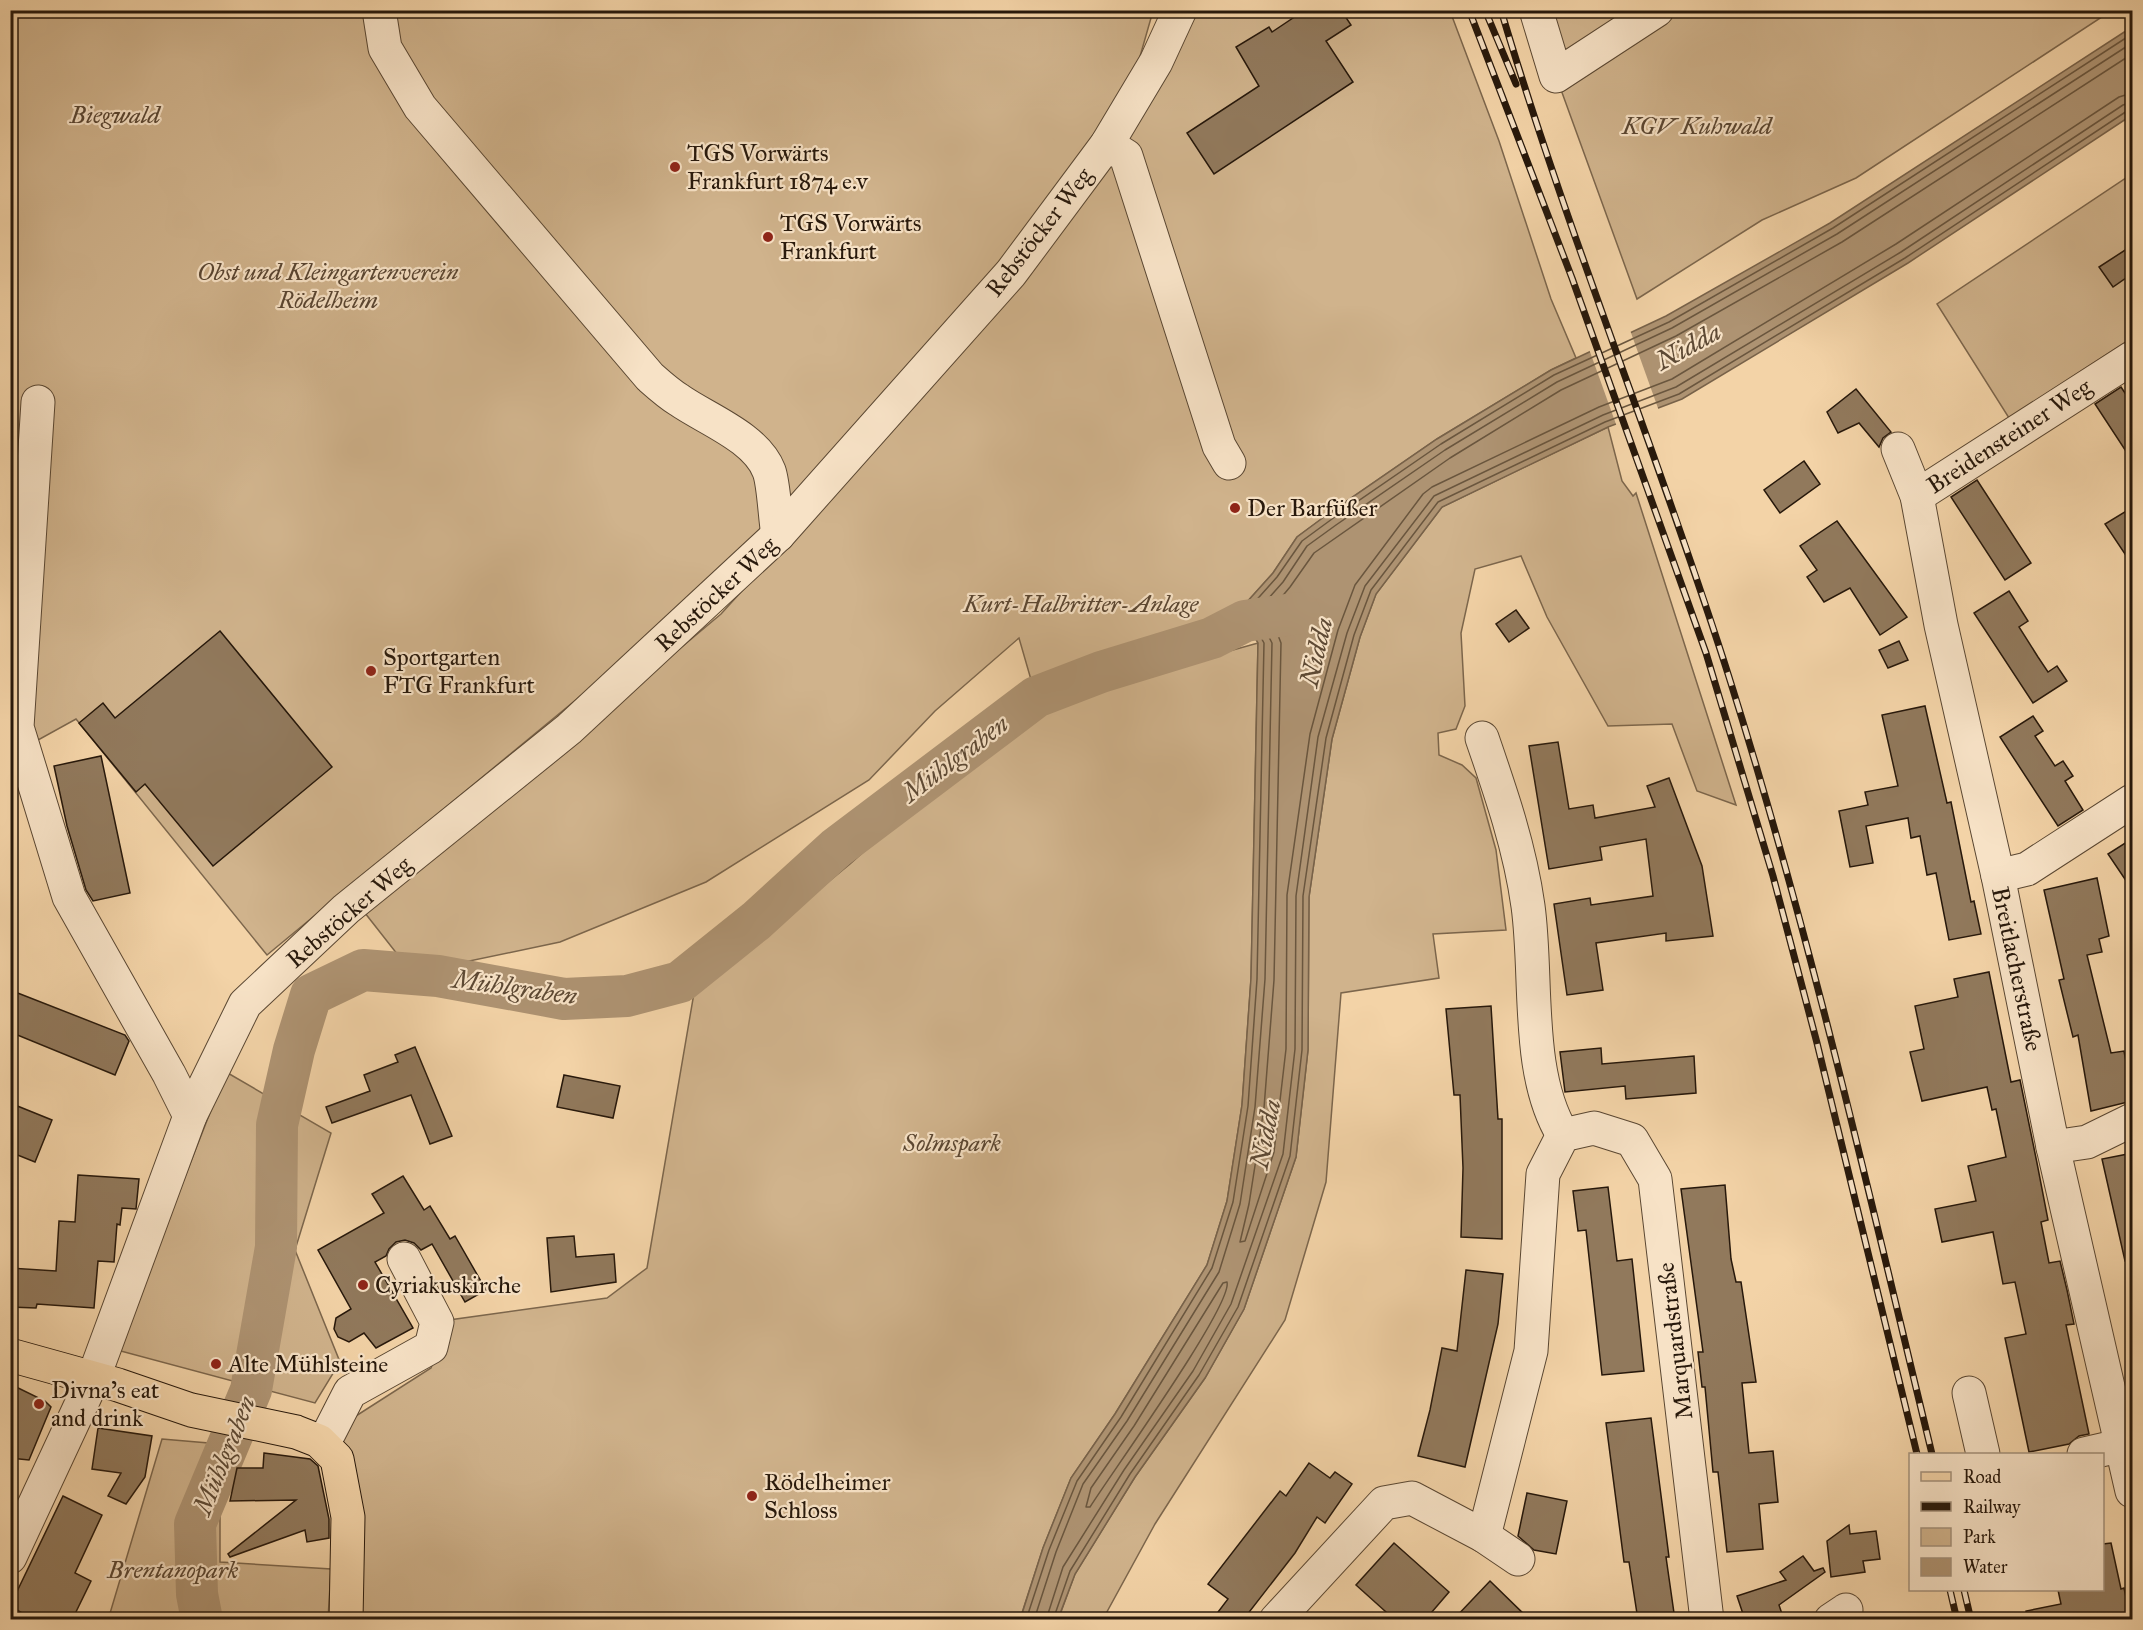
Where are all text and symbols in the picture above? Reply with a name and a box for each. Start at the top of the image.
park label: Biegwald [69,100,161,130]
park label: KGV Kuhwald [1621,111,1773,141]
place label: TGS Vorwärts Frankfurt 1874 e.v [687,138,869,196]
marker: TGS Vorwärts Frankfurt 1874 e.v [668,160,682,174]
street label: Rebstöcker Weg [979,161,1099,303]
place label: TGS Vorwärts Frankfurt [780,208,921,266]
marker: TGS Vorwärts Frankfurt [761,230,775,244]
park label: Obst und Kleingartenverein Rödelheim [197,257,459,315]
water label: Nidda [1648,315,1726,378]
street label: Breidensteiner Weg [1921,371,2098,500]
place label: Der Barfüßer [1247,493,1377,523]
marker: Der Barfüßer [1228,501,1242,515]
street label: Rebstöcker Weg [649,529,784,658]
park label: Kurt-Halbritter-Anlage [963,589,1200,619]
water label: Nidda [1292,614,1339,692]
place label: Sportgarten FTG Frankfurt [383,642,535,700]
marker: Sportgarten FTG Frankfurt [364,664,378,678]
water label: Mühlgraben [893,707,1015,810]
street label: Rebstöcker Weg [280,849,418,975]
street label: Breitlacherstraße [1985,884,2049,1054]
water label: Mühlgraben [448,962,580,1012]
water label: Nidda [1242,1097,1287,1173]
park label: Solmspark [902,1128,1001,1158]
street label: Marquardstraße [1650,1261,1700,1421]
place label: Cyriakuskirche [375,1270,521,1300]
marker: Cyriakuskirche [356,1278,370,1292]
place label: Alte Mühlsteine [227,1349,388,1379]
marker: Alte Mühlsteine [209,1357,223,1371]
place label: Divna's eat and drink [51,1375,160,1433]
water label: Mühlgraben [185,1391,262,1522]
marker: Divna's eat and drink [32,1397,46,1411]
legend [1909,1453,2104,1591]
text: Road [1963,1466,2001,1488]
place label: Rödelheimer Schloss [764,1467,890,1525]
marker: Rödelheimer Schloss [745,1489,759,1503]
text: Railway [1963,1496,2021,1518]
text: Park [1963,1526,1996,1548]
park label: Brentanopark [107,1555,239,1585]
text: Water [1963,1556,2008,1578]

